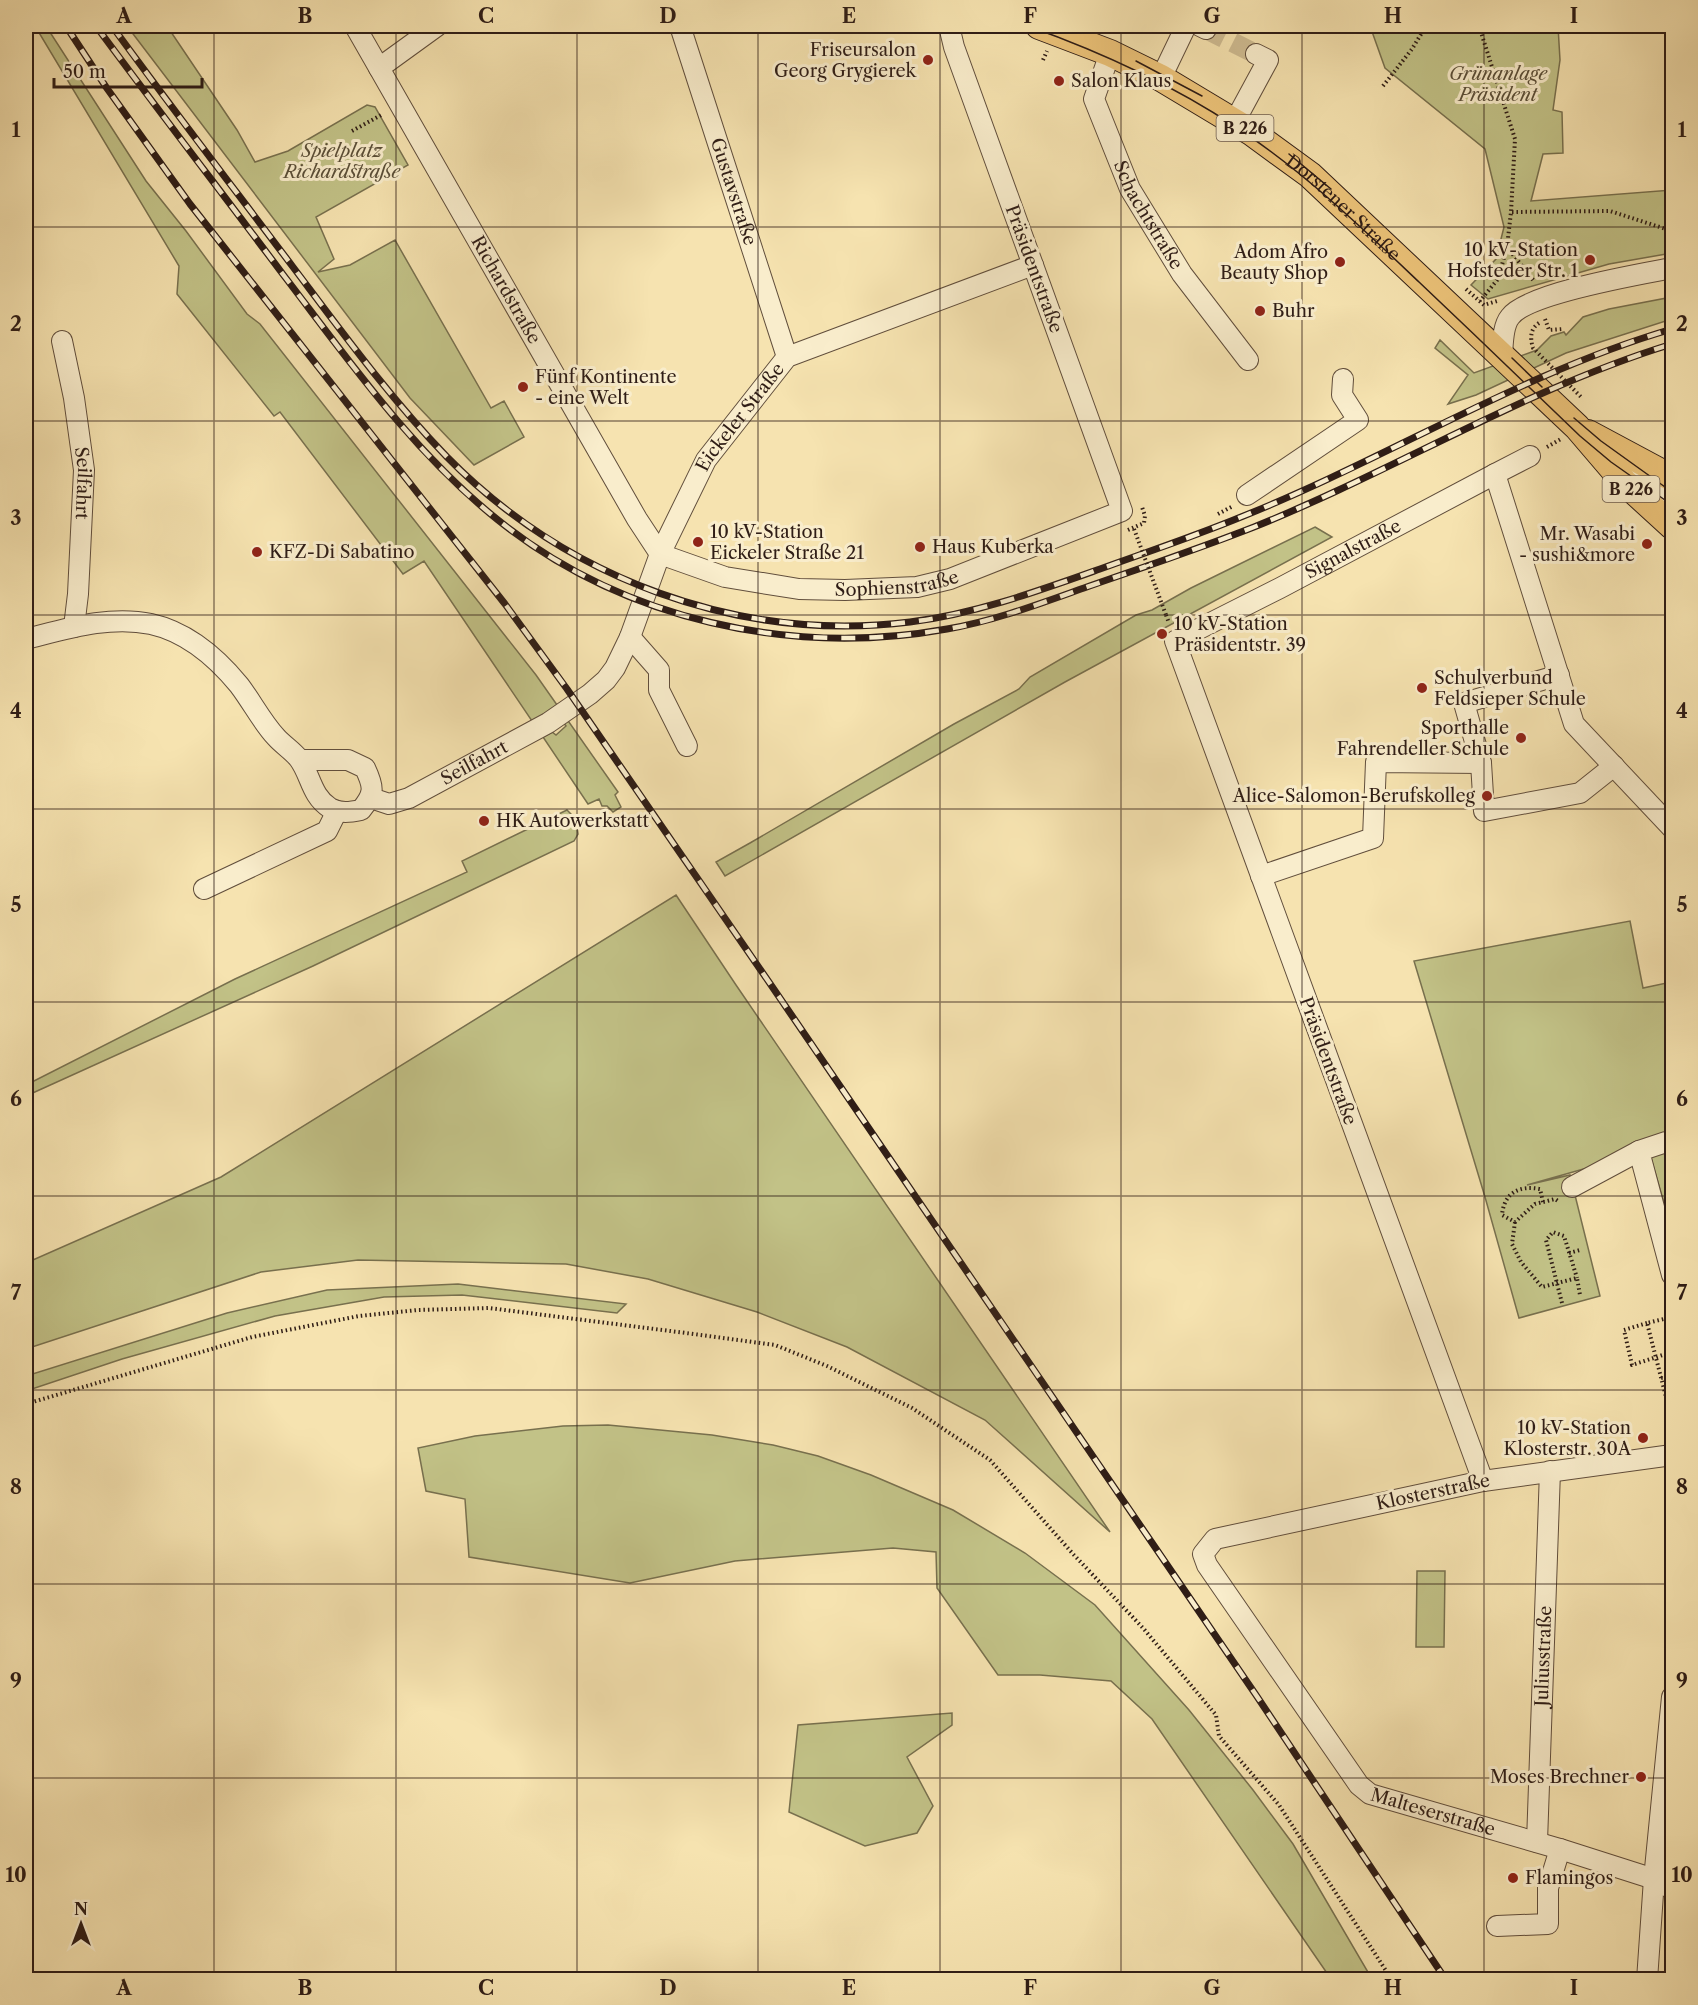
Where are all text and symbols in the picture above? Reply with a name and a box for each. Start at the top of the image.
text: A [115,4,132,28]
text: B [298,4,313,28]
text: C [478,4,494,28]
text: D [659,4,677,28]
text: E [842,4,856,28]
text: F [1023,4,1037,28]
text: G [1204,4,1221,28]
text: H [1384,4,1402,28]
text: I [1570,4,1578,28]
place label: Friseursalon Georg Grygierek [774,39,918,82]
scale bar [54,51,202,89]
marker: Friseursalon Georg Grygierek [921,53,935,67]
text: 50 m [63,61,106,83]
park label: Grünanlage Präsident [1449,63,1548,106]
place label: Salon Klaus [1071,70,1171,92]
marker: Salon Klaus [1052,74,1066,88]
road number: B 226 [1216,115,1274,141]
text: 1 [12,118,21,142]
text: 1 [1678,118,1687,142]
street label: Gustavstraße [706,135,761,248]
park label: Spielplatz Richardstraße [282,140,401,183]
street label: Dorstener Straße [1281,150,1405,265]
street label: Schachtstraße [1109,157,1188,273]
street label: Präsidentstraße [1001,202,1067,336]
street label: Richardstraße [466,232,546,348]
place label: 10 kV-Station Hofsteder Str. 1 [1447,239,1578,282]
place label: Adom Afro Beauty Shop [1220,241,1328,284]
marker: 10 kV-Station Hofsteder Str. 1 [1583,253,1597,267]
marker: Adom Afro Beauty Shop [1333,255,1347,269]
place label: Buhr [1272,300,1315,322]
marker: Buhr [1253,304,1267,318]
text: 2 [10,312,22,336]
text: 2 [1676,312,1688,336]
street label: Eickeler Straße [691,359,789,475]
place label: Fünf Kontinente - eine Welt [535,366,677,409]
marker: Fünf Kontinente - eine Welt [516,380,530,394]
street label: Seilfahrt [70,445,95,521]
road number: B 226 [1602,476,1660,502]
text: 3 [10,506,22,530]
text: 3 [1676,506,1688,530]
street label: Signalstraße [1301,515,1405,584]
place label: 10 kV-Station Eickeler Straße 21 [710,521,864,564]
place label: Mr. Wasabi - sushi&more [1519,523,1636,566]
marker: 10 kV-Station Eickeler Straße 21 [691,535,705,549]
place label: Haus Kuberka [932,536,1054,558]
marker: Mr. Wasabi - sushi&more [1640,537,1654,551]
marker: Haus Kuberka [913,540,927,554]
place label: KFZ-Di Sabatino [269,541,414,563]
marker: KFZ-Di Sabatino [250,545,264,559]
street label: Sophienstraße [834,566,962,601]
place label: 10 kV-Station Präsidentstr. 39 [1174,613,1306,656]
marker: 10 kV-Station Präsidentstr. 39 [1155,627,1169,641]
place label: Schulverbund Feldsieper Schule [1434,667,1586,710]
marker: Schulverbund Feldsieper Schule [1415,681,1429,695]
text: 4 [10,699,22,723]
text: 4 [1676,699,1688,723]
place label: Sporthalle Fahrendeller Schule [1337,717,1509,760]
marker: Sporthalle Fahrendeller Schule [1514,731,1528,745]
street label: Seilfahrt [437,736,512,790]
place label: Alice-Salomon-Berufskolleg [1232,785,1475,807]
marker: Alice-Salomon-Berufskolleg [1480,789,1494,803]
place label: HK Autowerkstatt [496,810,650,832]
marker: HK Autowerkstatt [477,814,491,828]
text: 5 [10,893,22,917]
text: 5 [1676,893,1688,917]
street label: Präsidentstraße [1295,994,1361,1128]
text: 6 [10,1087,22,1111]
text: 6 [1676,1087,1688,1111]
text: 7 [11,1281,22,1305]
text: 7 [1677,1281,1688,1305]
place label: 10 kV-Station Klosterstr. 30A [1504,1417,1632,1460]
marker: 10 kV-Station Klosterstr. 30A [1636,1431,1650,1445]
street label: Klosterstraße [1374,1469,1492,1515]
text: 8 [10,1475,22,1499]
text: 8 [1676,1475,1688,1499]
street label: Juliusstraße [1531,1605,1556,1710]
text: 9 [10,1669,22,1693]
text: 9 [1676,1669,1688,1693]
place label: Moses Brechner [1490,1766,1629,1788]
marker: Moses Brechner [1634,1770,1648,1784]
street label: Malteserstraße [1368,1784,1498,1841]
text: 10 [5,1863,27,1887]
text: 10 [1671,1863,1693,1887]
place label: Flamingos [1525,1867,1613,1889]
marker: Flamingos [1506,1871,1520,1885]
north arrow [51,1894,111,1954]
text: N [74,1899,88,1919]
text: A [115,1976,132,2000]
text: B [298,1976,313,2000]
text: C [478,1976,494,2000]
text: D [659,1976,677,2000]
text: E [842,1976,856,2000]
text: F [1023,1976,1037,2000]
text: G [1204,1976,1221,2000]
text: H [1384,1976,1402,2000]
text: I [1570,1976,1578,2000]

